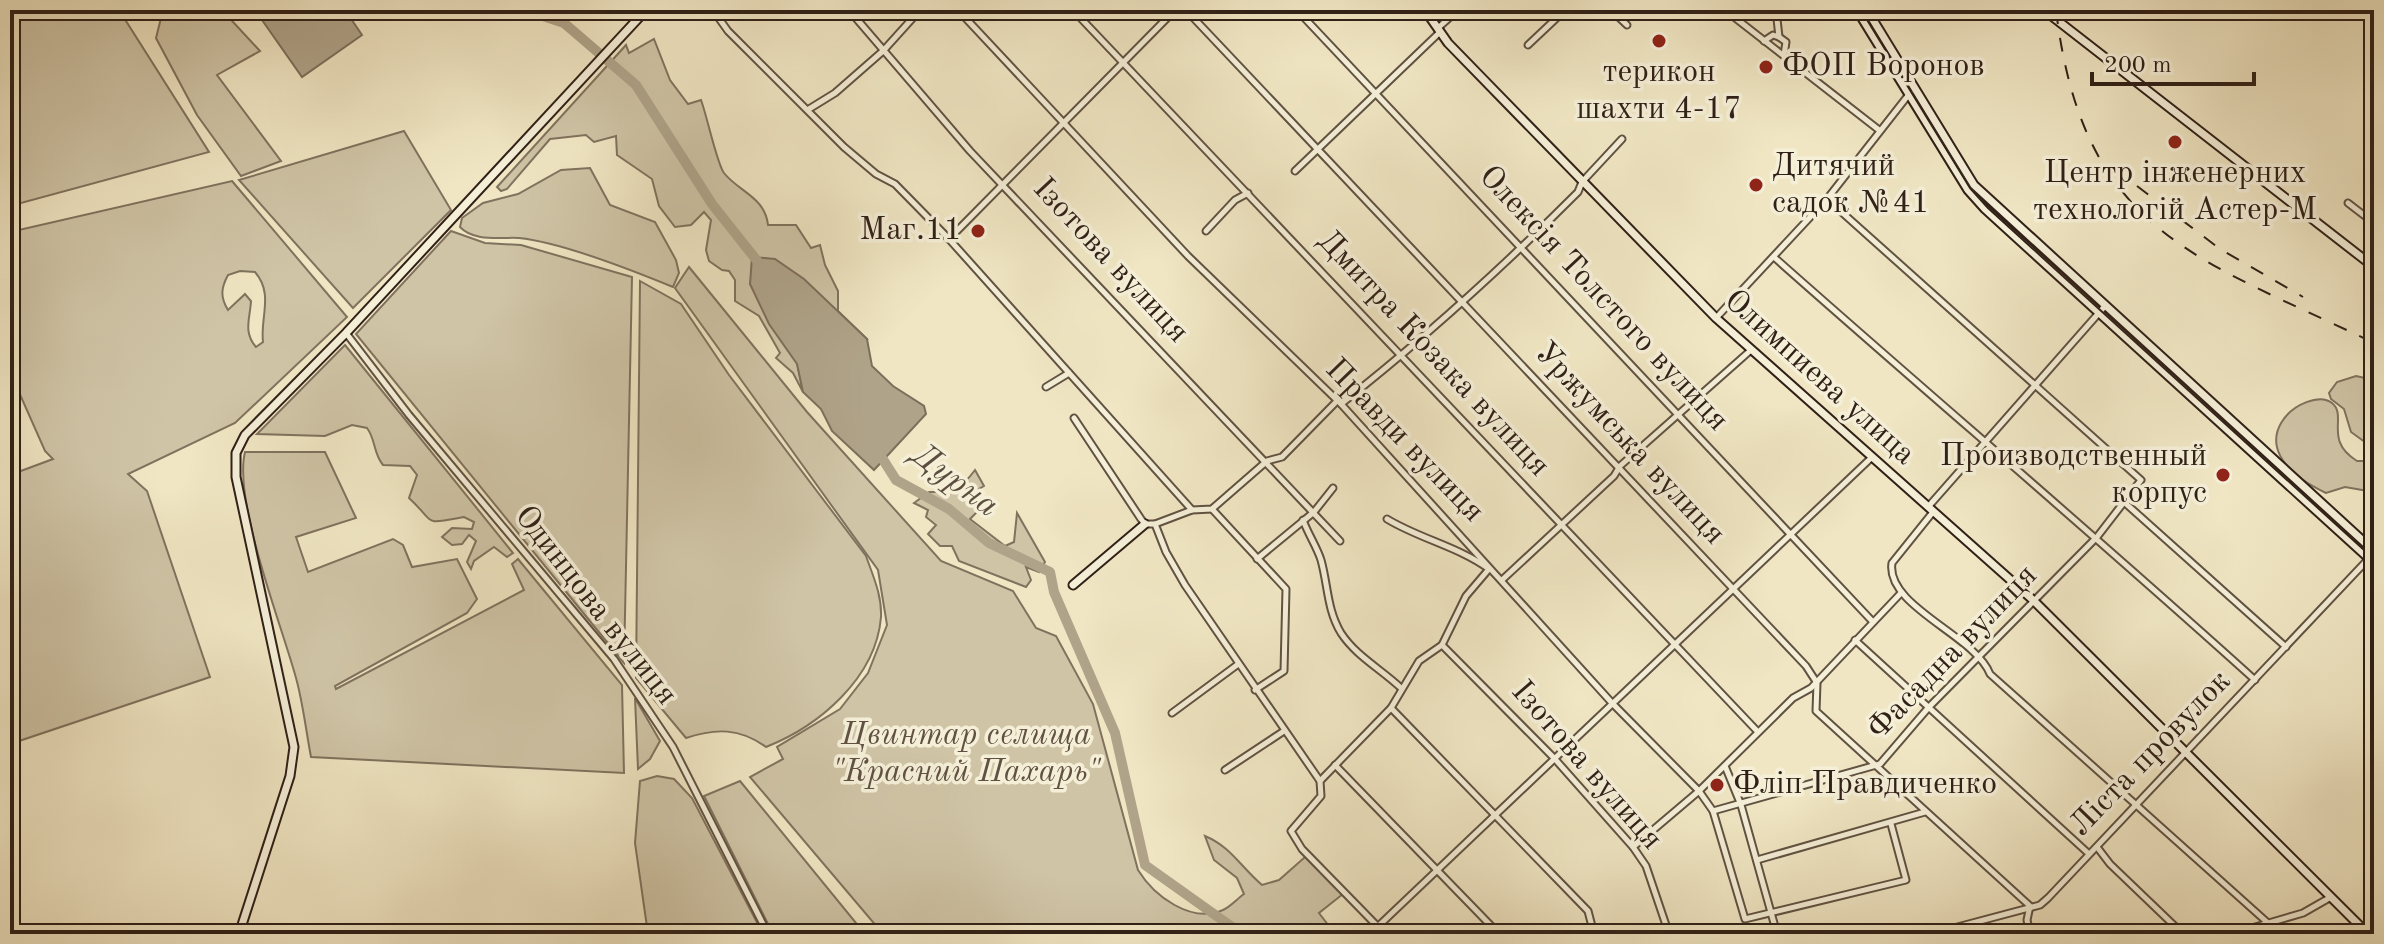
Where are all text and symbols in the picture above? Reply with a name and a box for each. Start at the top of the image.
marker: терикон шахти 4-17 [1650,32,1668,50]
scale bar [2092,36,2254,86]
place label: ФОП Воронов [1782,51,1985,83]
text: 200 m [2104,54,2172,78]
place label: терикон шахти 4-17 [1576,57,1742,126]
marker: ФОП Воронов [1757,58,1775,76]
marker: Центр інженерних технологій Астер-М [2166,133,2184,151]
place label: Дитячий садок №41 [1772,151,1930,220]
place label: Центр інженерних технологій Астер-М [2033,158,2317,227]
street label: Олексія Толстого вулиця [1472,160,1734,438]
street label: Ізотова вулиця [1026,173,1194,349]
marker: Дитячий садок №41 [1747,176,1765,194]
place label: Маг.11 [859,215,962,247]
marker: Маг.11 [969,222,987,240]
street label: Дмитра Козака вулиця [1311,225,1555,483]
street label: Олимпиева улица [1717,284,1921,472]
street label: Уржумська вулиця [1528,337,1730,551]
street label: Правди вулиця [1319,353,1489,529]
water label: Дурна [902,435,1005,524]
place label: Производственный корпус [1940,441,2207,510]
marker: Производственный корпус [2214,466,2232,484]
street label: Одинцова вулиця [508,501,682,711]
street label: Фасадна вулиця [1862,560,2044,746]
street label: Ліста провулок [2064,665,2238,843]
street label: Ізотова вулиця [1505,676,1667,856]
park label: Цвинтар селища "Красний Пахарь" [832,720,1102,789]
place label: Фліп Правдиченко [1733,769,1997,801]
marker: Фліп Правдиченко [1708,776,1726,794]

